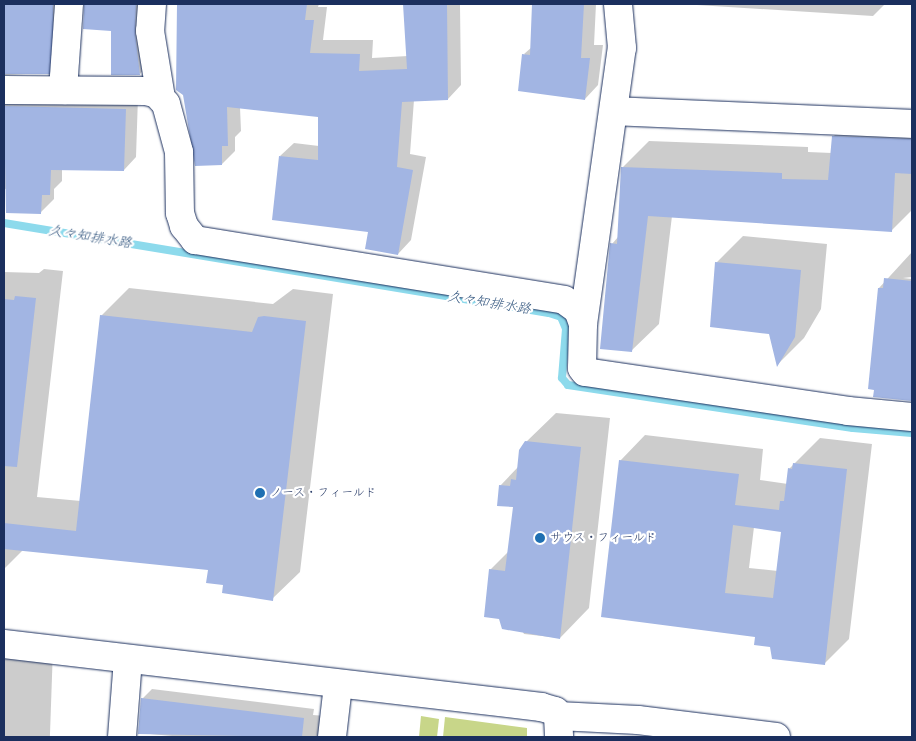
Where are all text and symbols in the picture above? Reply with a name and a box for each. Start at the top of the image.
water label: 久々知排水路 [47,222,133,252]
water label: 久々知排水路 [446,288,532,318]
place label: ノース・フィールド [270,486,378,500]
marker: ノース・フィールド [254,487,266,499]
place label: サウス・フィールド [550,531,658,545]
marker: サウス・フィールド [534,532,546,544]

